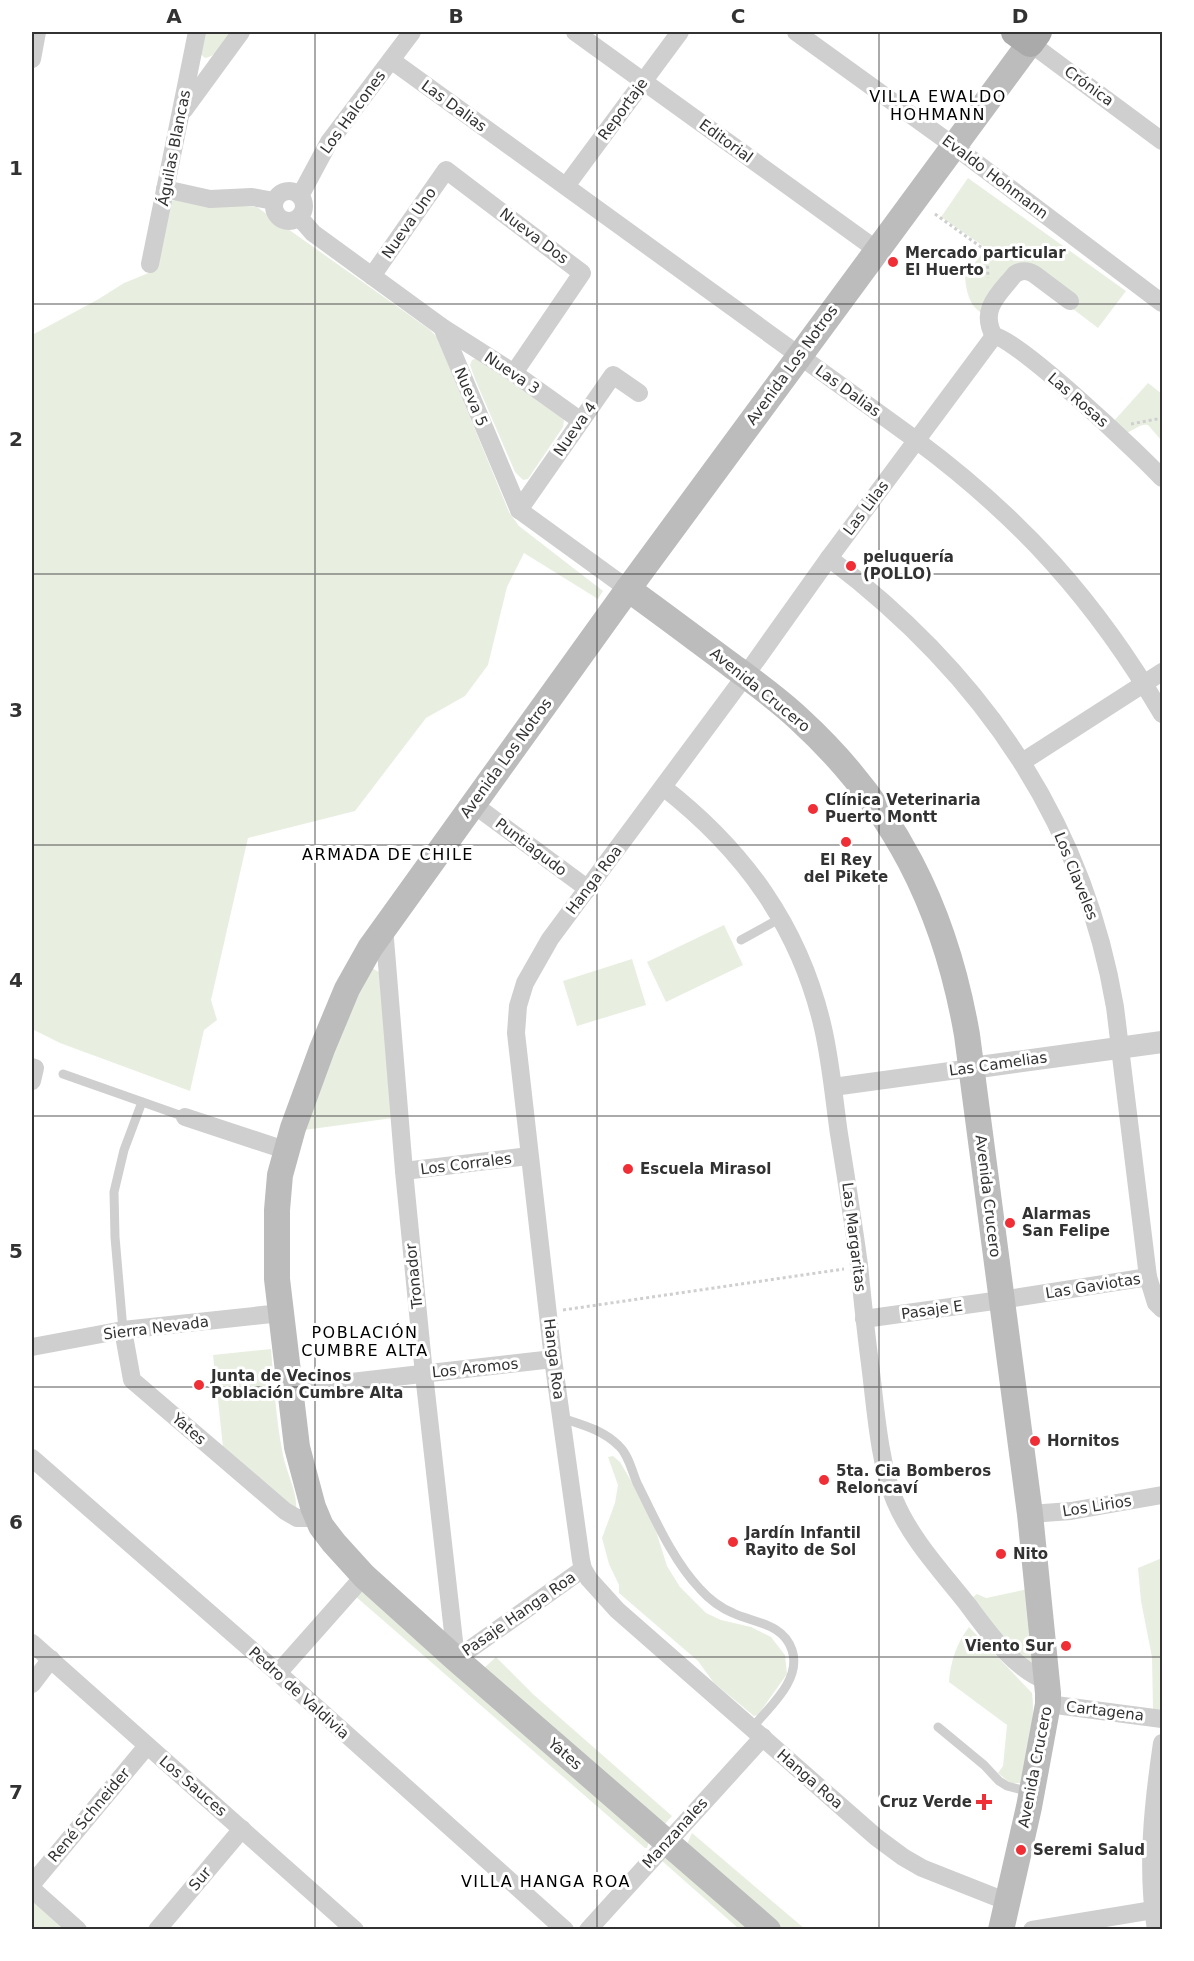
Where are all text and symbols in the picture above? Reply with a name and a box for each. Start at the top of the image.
text: A [166,4,182,28]
text: B [448,4,464,28]
text: C [731,4,745,28]
text: D [1012,4,1028,28]
street label: Crónica [1061,62,1117,110]
street label: Los Halcones [317,67,389,157]
street label: Reportaje [594,74,652,144]
street label: Las Dalias [418,76,490,136]
district label: VILLA EWALDO HOHMANN [869,87,1007,124]
street label: Águilas Blancas [153,88,194,208]
street label: Editorial [696,116,756,166]
street label: Evaldo Hohmann [938,131,1052,223]
text: 1 [9,156,23,180]
street label: Nueva Uno [378,184,440,262]
street label: Nueva Dos [496,204,572,268]
place label: Mercado particular El Huerto [905,244,1066,279]
marker: Mercado particular El Huerto [886,255,900,269]
street label: Avenida Los Notros [743,301,842,428]
street label: Nueva 3 [481,348,543,398]
street label: Las Dalias [812,361,884,421]
street label: Nueva 5 [451,365,491,429]
street label: Las Rosas [1044,369,1112,431]
street label: Nueva 4 [550,398,600,460]
text: 2 [9,427,23,451]
street label: Las Lilas [840,477,893,539]
place label: peluquería (POLLO) [863,548,954,583]
marker: peluquería (POLLO) [844,559,858,573]
street label: Avenida Crucero [706,644,814,736]
street label: Avenida Los Notros [457,694,556,821]
text: 3 [9,698,23,722]
place label: Clínica Veterinaria Puerto Montt [825,791,981,826]
marker: Clínica Veterinaria Puerto Montt [806,802,820,816]
street label: Puntiagudo [492,814,570,880]
street label: Los Claveles [1050,830,1102,923]
marker: El Rey del Pikete [839,835,853,849]
street label: Hanga Roa [562,842,626,918]
district label: ARMADA DE CHILE [302,845,474,864]
place label: El Rey del Pikete [804,851,888,886]
text: 4 [9,968,23,992]
street label: Las Camelias [948,1048,1048,1080]
street label: Avenida Crucero [972,1134,1004,1258]
street label: Los Corrales [419,1149,513,1179]
place label: Escuela Mirasol [640,1160,771,1178]
marker: Escuela Mirasol [621,1162,635,1176]
street label: Las Margaritas [838,1181,870,1293]
place label: Alarmas San Felipe [1022,1205,1110,1240]
marker: Alarmas San Felipe [1003,1216,1017,1230]
text: 5 [9,1239,23,1263]
street label: Tronador [402,1242,426,1311]
street label: Las Gaviotas [1044,1270,1142,1302]
street label: Pasaje E [900,1297,964,1323]
street label: Sierra Nevada [102,1313,210,1343]
street label: Hanga Roa [540,1317,568,1401]
district label: POBLACIÓN CUMBRE ALTA [301,1323,429,1360]
street label: Los Aromos [431,1354,519,1381]
place label: Junta de Vecinos Población Cumbre Alta [210,1367,403,1402]
marker: Junta de Vecinos Población Cumbre Alta [192,1378,206,1392]
street label: Yates [168,1409,210,1449]
place label: Hornitos [1047,1432,1120,1450]
marker: Hornitos [1028,1434,1042,1448]
place label: 5ta. Cia Bomberos Reloncaví [836,1462,991,1497]
marker: 5ta. Cia Bomberos Reloncaví [817,1473,831,1487]
street label: Los Lirios [1061,1492,1133,1520]
text: 6 [9,1510,23,1534]
place label: Jardín Infantil Rayito de Sol [744,1524,861,1559]
marker: Jardín Infantil Rayito de Sol [726,1535,740,1549]
place label: Nito [1013,1545,1048,1563]
marker: Nito [994,1547,1008,1561]
street label: Pasaje Hanga Roa [459,1568,579,1660]
place label: Viento Sur [965,1637,1055,1655]
marker: Viento Sur [1059,1639,1073,1653]
street label: Pedro de Valdivia [245,1643,353,1743]
street label: Cartagena [1065,1697,1145,1725]
street label: Avenida Crucero [1014,1705,1056,1829]
street label: Yates [544,1734,586,1774]
street label: Hanga Roa [773,1745,847,1813]
street label: Los Sauces [156,1752,230,1820]
street label: René Schneider [44,1764,134,1866]
text: 7 [9,1780,23,1804]
place label: Cruz Verde [880,1793,972,1811]
street label: Manzanales [639,1794,711,1872]
marker: Cruz Verde [977,1795,991,1809]
place label: Seremi Salud [1033,1841,1145,1859]
marker: Seremi Salud [1014,1843,1028,1857]
street label: Sur [185,1863,216,1894]
district label: VILLA HANGA ROA [461,1872,631,1891]

